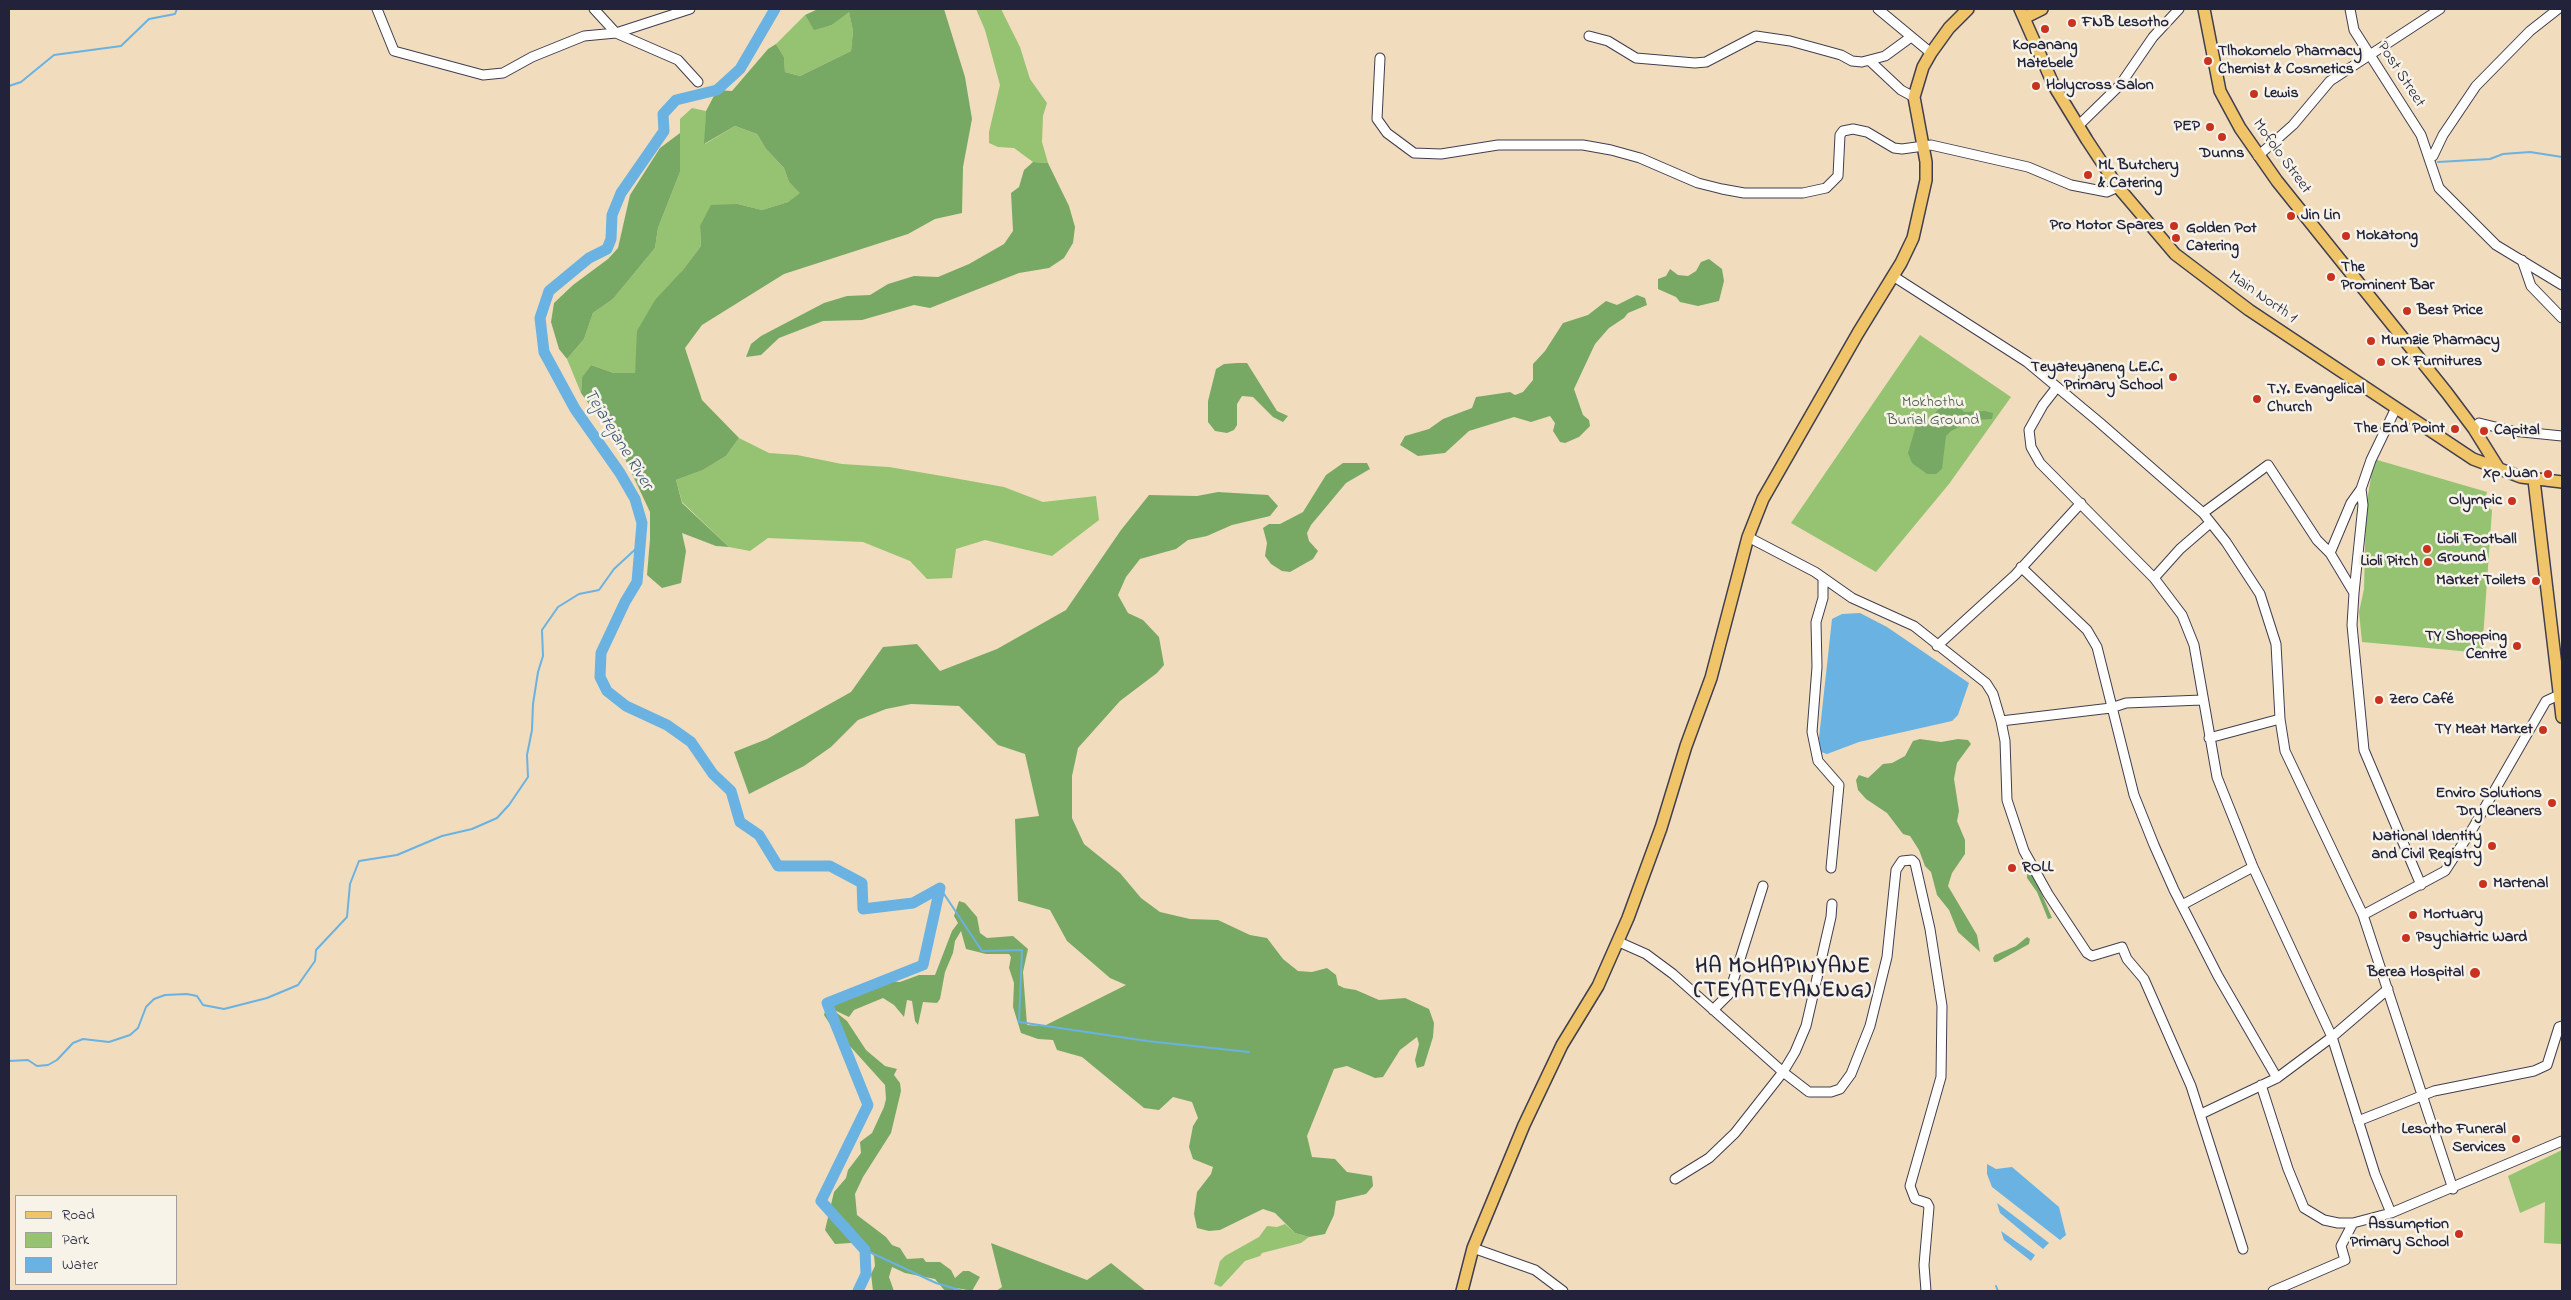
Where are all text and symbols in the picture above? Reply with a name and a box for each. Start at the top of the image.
place label: FNB Lesotho [2082,13,2169,33]
marker: FNB Lesotho [2066,17,2078,29]
marker: Kopanang Matebele [2039,23,2051,35]
place label: Kopanang Matebele [2012,36,2078,74]
street label: Post Street [2372,39,2428,111]
place label: Tlhokomelo Pharmacy Chemist & Cosmetics [2218,42,2362,80]
marker: Tlhokomelo Pharmacy Chemist & Cosmetics [2202,55,2214,67]
place label: Holycross Salon [2046,76,2154,96]
marker: Holycross Salon [2030,80,2042,92]
place label: Lewis [2264,84,2299,104]
marker: Lewis [2248,88,2260,100]
street label: Mofolo Street [2247,116,2315,198]
place label: PEP [2174,117,2200,137]
marker: PEP [2204,121,2216,133]
marker: Dunns [2216,131,2228,143]
place label: Dunns [2200,144,2244,164]
place label: ML Butchery & Catering [2098,156,2179,194]
marker: ML Butchery & Catering [2082,169,2094,181]
place label: Jin Lin [2301,206,2340,226]
marker: Jin Lin [2285,210,2297,222]
place label: Pro Motor Spares [2050,216,2164,236]
place label: Golden Pot Catering [2186,219,2257,257]
marker: Pro Motor Spares [2168,220,2180,232]
place label: Mokatong [2356,226,2418,246]
marker: Mokatong [2340,230,2352,242]
marker: Golden Pot Catering [2170,232,2182,244]
place label: The Prominent Bar [2341,258,2435,296]
street label: Main North 1 [2224,267,2300,329]
marker: The Prominent Bar [2325,271,2337,283]
place label: Best Price [2417,301,2483,321]
marker: Best Price [2401,305,2413,317]
place label: Mumzie Pharmacy [2381,331,2500,351]
marker: Mumzie Pharmacy [2365,335,2377,347]
place label: OK Furnitures [2391,352,2482,372]
marker: OK Furnitures [2375,356,2387,368]
place label: Teyateyaneng L.E.C. Primary School [2031,358,2163,396]
marker: Teyateyaneng L.E.C. Primary School [2167,371,2179,383]
place label: T.Y. Evangelical Church [2267,380,2365,418]
water label: Tejatejane River [577,386,657,494]
park label: Mokhothu Burial Ground [1887,393,1979,431]
marker: T.Y. Evangelical Church [2251,393,2263,405]
place label: The End Point [2354,419,2445,439]
place label: Capital [2494,421,2540,441]
marker: The End Point [2449,423,2461,435]
marker: Capital [2478,425,2490,437]
place label: Xp Juan [2483,464,2538,484]
marker: Xp Juan [2542,468,2554,480]
place label: Olympic [2449,491,2502,511]
marker: Olympic [2506,495,2518,507]
place label: Lioli Football Ground [2437,530,2517,568]
marker: Lioli Football Ground [2421,543,2433,555]
place label: Lioli Pitch [2361,552,2418,572]
marker: Lioli Pitch [2422,556,2434,568]
place label: Market Toilets [2436,571,2526,591]
marker: Market Toilets [2530,575,2542,587]
place label: TY Shopping Centre [2425,627,2507,665]
marker: TY Shopping Centre [2511,640,2523,652]
place label: Zero Café [2389,690,2454,710]
marker: Zero Café [2373,694,2385,706]
place label: TY Meat Market [2435,720,2533,740]
marker: TY Meat Market [2537,724,2549,736]
place label: Enviro Solutions Dry Cleaners [2436,784,2542,822]
marker: Enviro Solutions Dry Cleaners [2546,797,2558,809]
place label: National Identity and Civil Registry [2372,827,2482,865]
marker: National Identity and Civil Registry [2486,840,2498,852]
place label: ROLL [2022,858,2053,878]
marker: ROLL [2006,862,2018,874]
place label: Martenal [2493,874,2548,894]
marker: Martenal [2477,878,2489,890]
place label: Mortuary [2423,905,2483,925]
marker: Mortuary [2407,909,2419,921]
place label: Psychiatric Ward [2416,928,2527,948]
marker: Psychiatric Ward [2400,932,2412,944]
district label: HA MOHAPINYANE (TEYATEYANENG) [1692,956,1874,1006]
place label: Berea Hospital [2367,963,2464,983]
marker: Berea Hospital [2468,966,2482,980]
place label: Lesotho Funeral Services [2401,1120,2506,1158]
marker: Lesotho Funeral Services [2510,1133,2522,1145]
legend [15,1195,178,1285]
text: Road [62,1204,95,1226]
place label: Assumption Primary School [2350,1215,2449,1253]
marker: Assumption Primary School [2453,1228,2465,1240]
text: Park [62,1229,89,1251]
text: Water [62,1254,98,1276]

